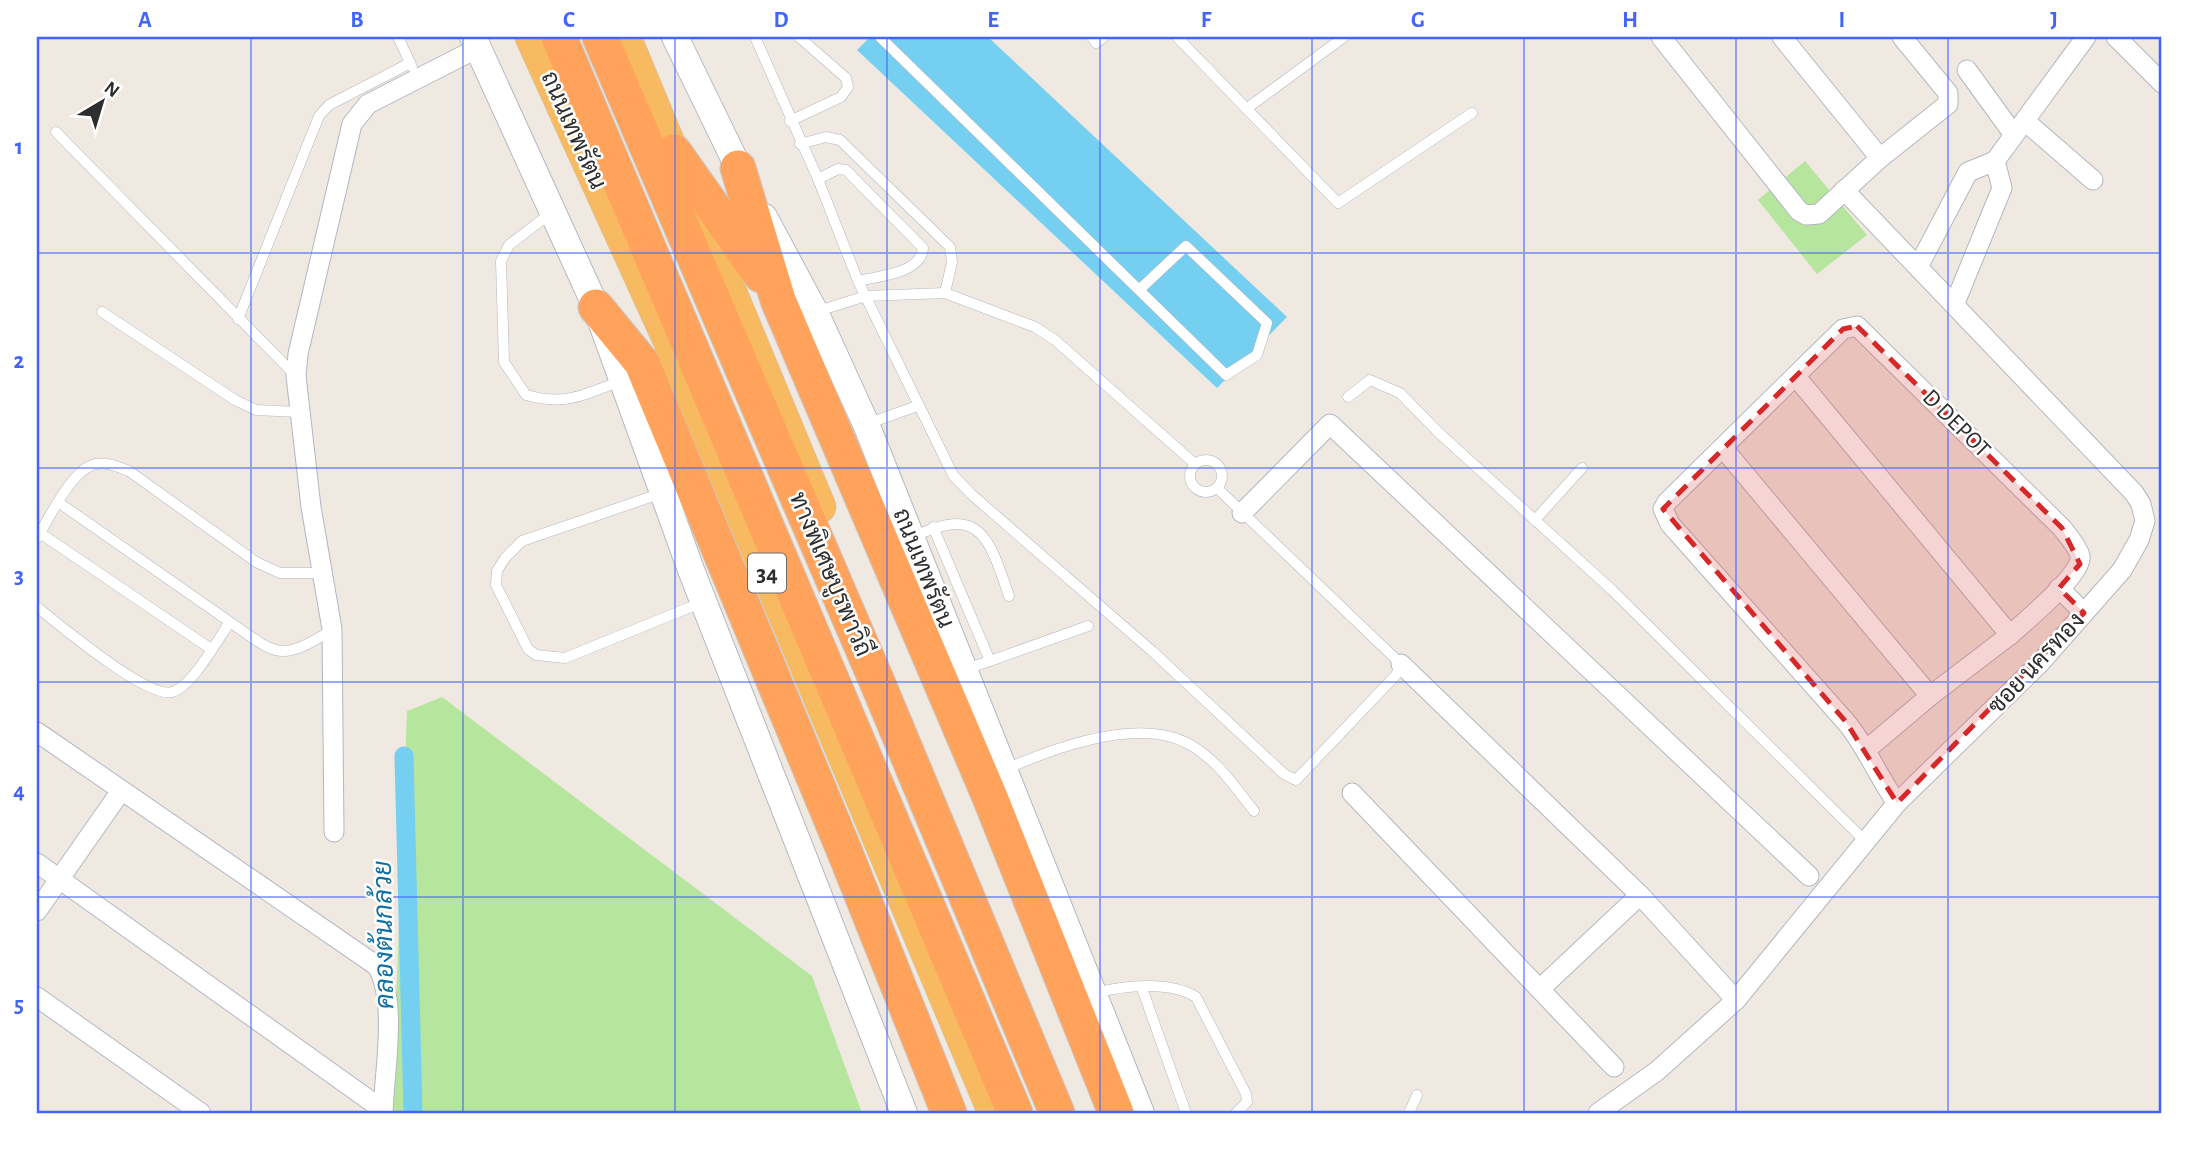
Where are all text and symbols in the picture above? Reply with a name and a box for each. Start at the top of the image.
text: A [138,9,152,32]
text: B [350,9,364,32]
text: C [563,9,575,32]
text: D [773,9,789,32]
text: E [987,9,999,32]
text: F [1201,9,1212,32]
text: G [1411,9,1425,32]
text: H [1622,9,1638,32]
text: I [1839,9,1845,32]
text: J [2050,9,2058,32]
north arrow [66,66,136,136]
street label: ถนนเทพรัตน [536,67,613,193]
text: N [100,78,123,101]
text: 1 [15,136,23,159]
text: 2 [14,350,25,373]
street label: D DEPOT [1918,385,1995,462]
street label: ทางพิเศษบูรพาวิถี [781,487,879,662]
street label: ถนนเทพรัตน [888,504,961,632]
road number: 34 [748,554,786,593]
text: 3 [14,565,24,588]
street label: ซอย นครทอง [1984,608,2089,719]
text: 4 [13,780,25,803]
water label: คลองต้นกล้วย [366,860,398,1009]
text: 5 [14,994,24,1017]

